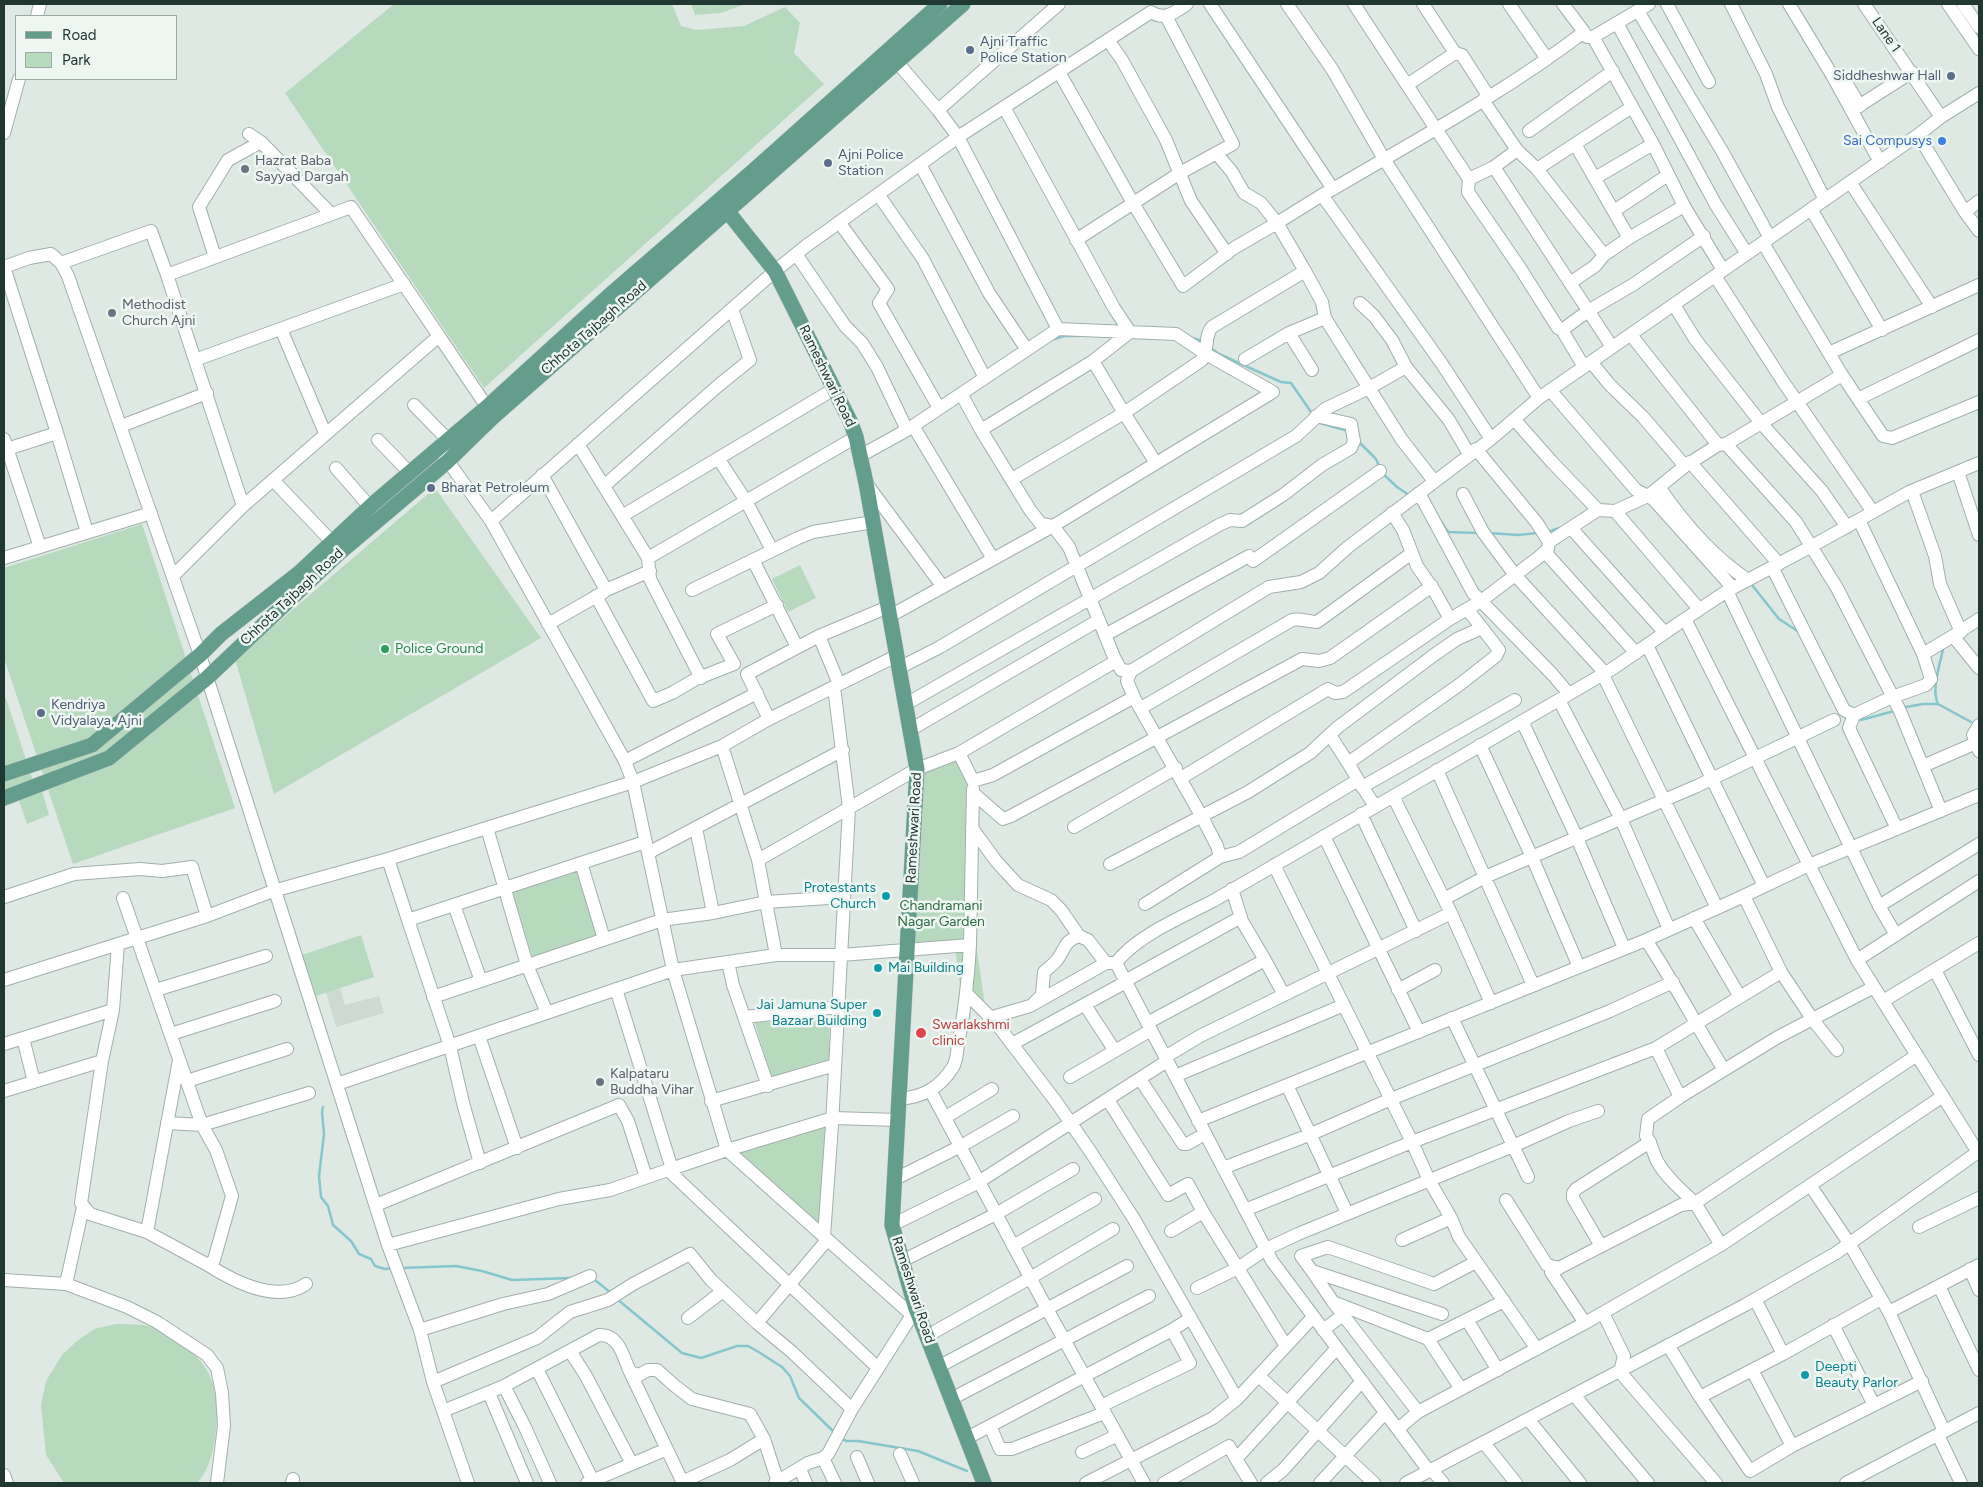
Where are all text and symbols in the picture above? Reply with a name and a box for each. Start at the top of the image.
street label: Lane 1 [1868,14,1904,56]
legend [15,15,178,80]
text: Road [62,26,97,44]
place label: Ajni Traffic Police Station [980,34,1067,66]
marker: Ajni Traffic Police Station [964,44,976,56]
text: Park [62,51,91,69]
place label: Siddheshwar Hall [1833,68,1941,84]
marker: Siddheshwar Hall [1945,70,1957,82]
place label: Sai Compusys [1843,133,1932,149]
marker: Sai Compusys [1936,135,1948,147]
place label: Ajni Police Station [838,147,903,180]
place label: Hazrat Baba Sayyad Dargah [255,153,349,186]
marker: Ajni Police Station [822,157,834,169]
marker: Hazrat Baba Sayyad Dargah [239,163,251,175]
street label: Chhota Tajbagh Road [538,278,650,378]
place label: Methodist Church Ajni [122,297,196,330]
marker: Methodist Church Ajni [106,307,118,319]
street label: Rameshwari Road [795,322,859,430]
place label: Bharat Petroleum [441,480,549,496]
marker: Bharat Petroleum [425,482,437,494]
street label: Chhota Tajbagh Road [237,545,347,649]
place label: Police Ground [395,641,483,657]
marker: Police Ground [379,643,391,655]
place label: Kendriya Vidyalaya, Ajni [51,697,142,730]
marker: Kendriya Vidyalaya, Ajni [35,707,47,719]
street label: Rameshwari Road [903,772,925,884]
place label: Protestants Church [804,880,876,912]
marker: Protestants Church [880,890,892,902]
park label: Chandramani Nagar Garden [897,898,985,930]
place label: Mai Building [888,960,964,976]
marker: Mai Building [872,962,884,974]
place label: Jai Jamuna Super Bazaar Building [756,997,867,1030]
marker: Jai Jamuna Super Bazaar Building [871,1007,883,1019]
place label: Swarlakshmi clinic [932,1017,1010,1050]
marker: Swarlakshmi clinic [914,1026,928,1040]
place label: Kalpataru Buddha Vihar [610,1066,694,1098]
marker: Kalpataru Buddha Vihar [594,1076,606,1088]
street label: Rameshwari Road [888,1234,938,1346]
place label: Deepti Beauty Parlor [1815,1359,1898,1391]
marker: Deepti Beauty Parlor [1799,1369,1811,1381]

